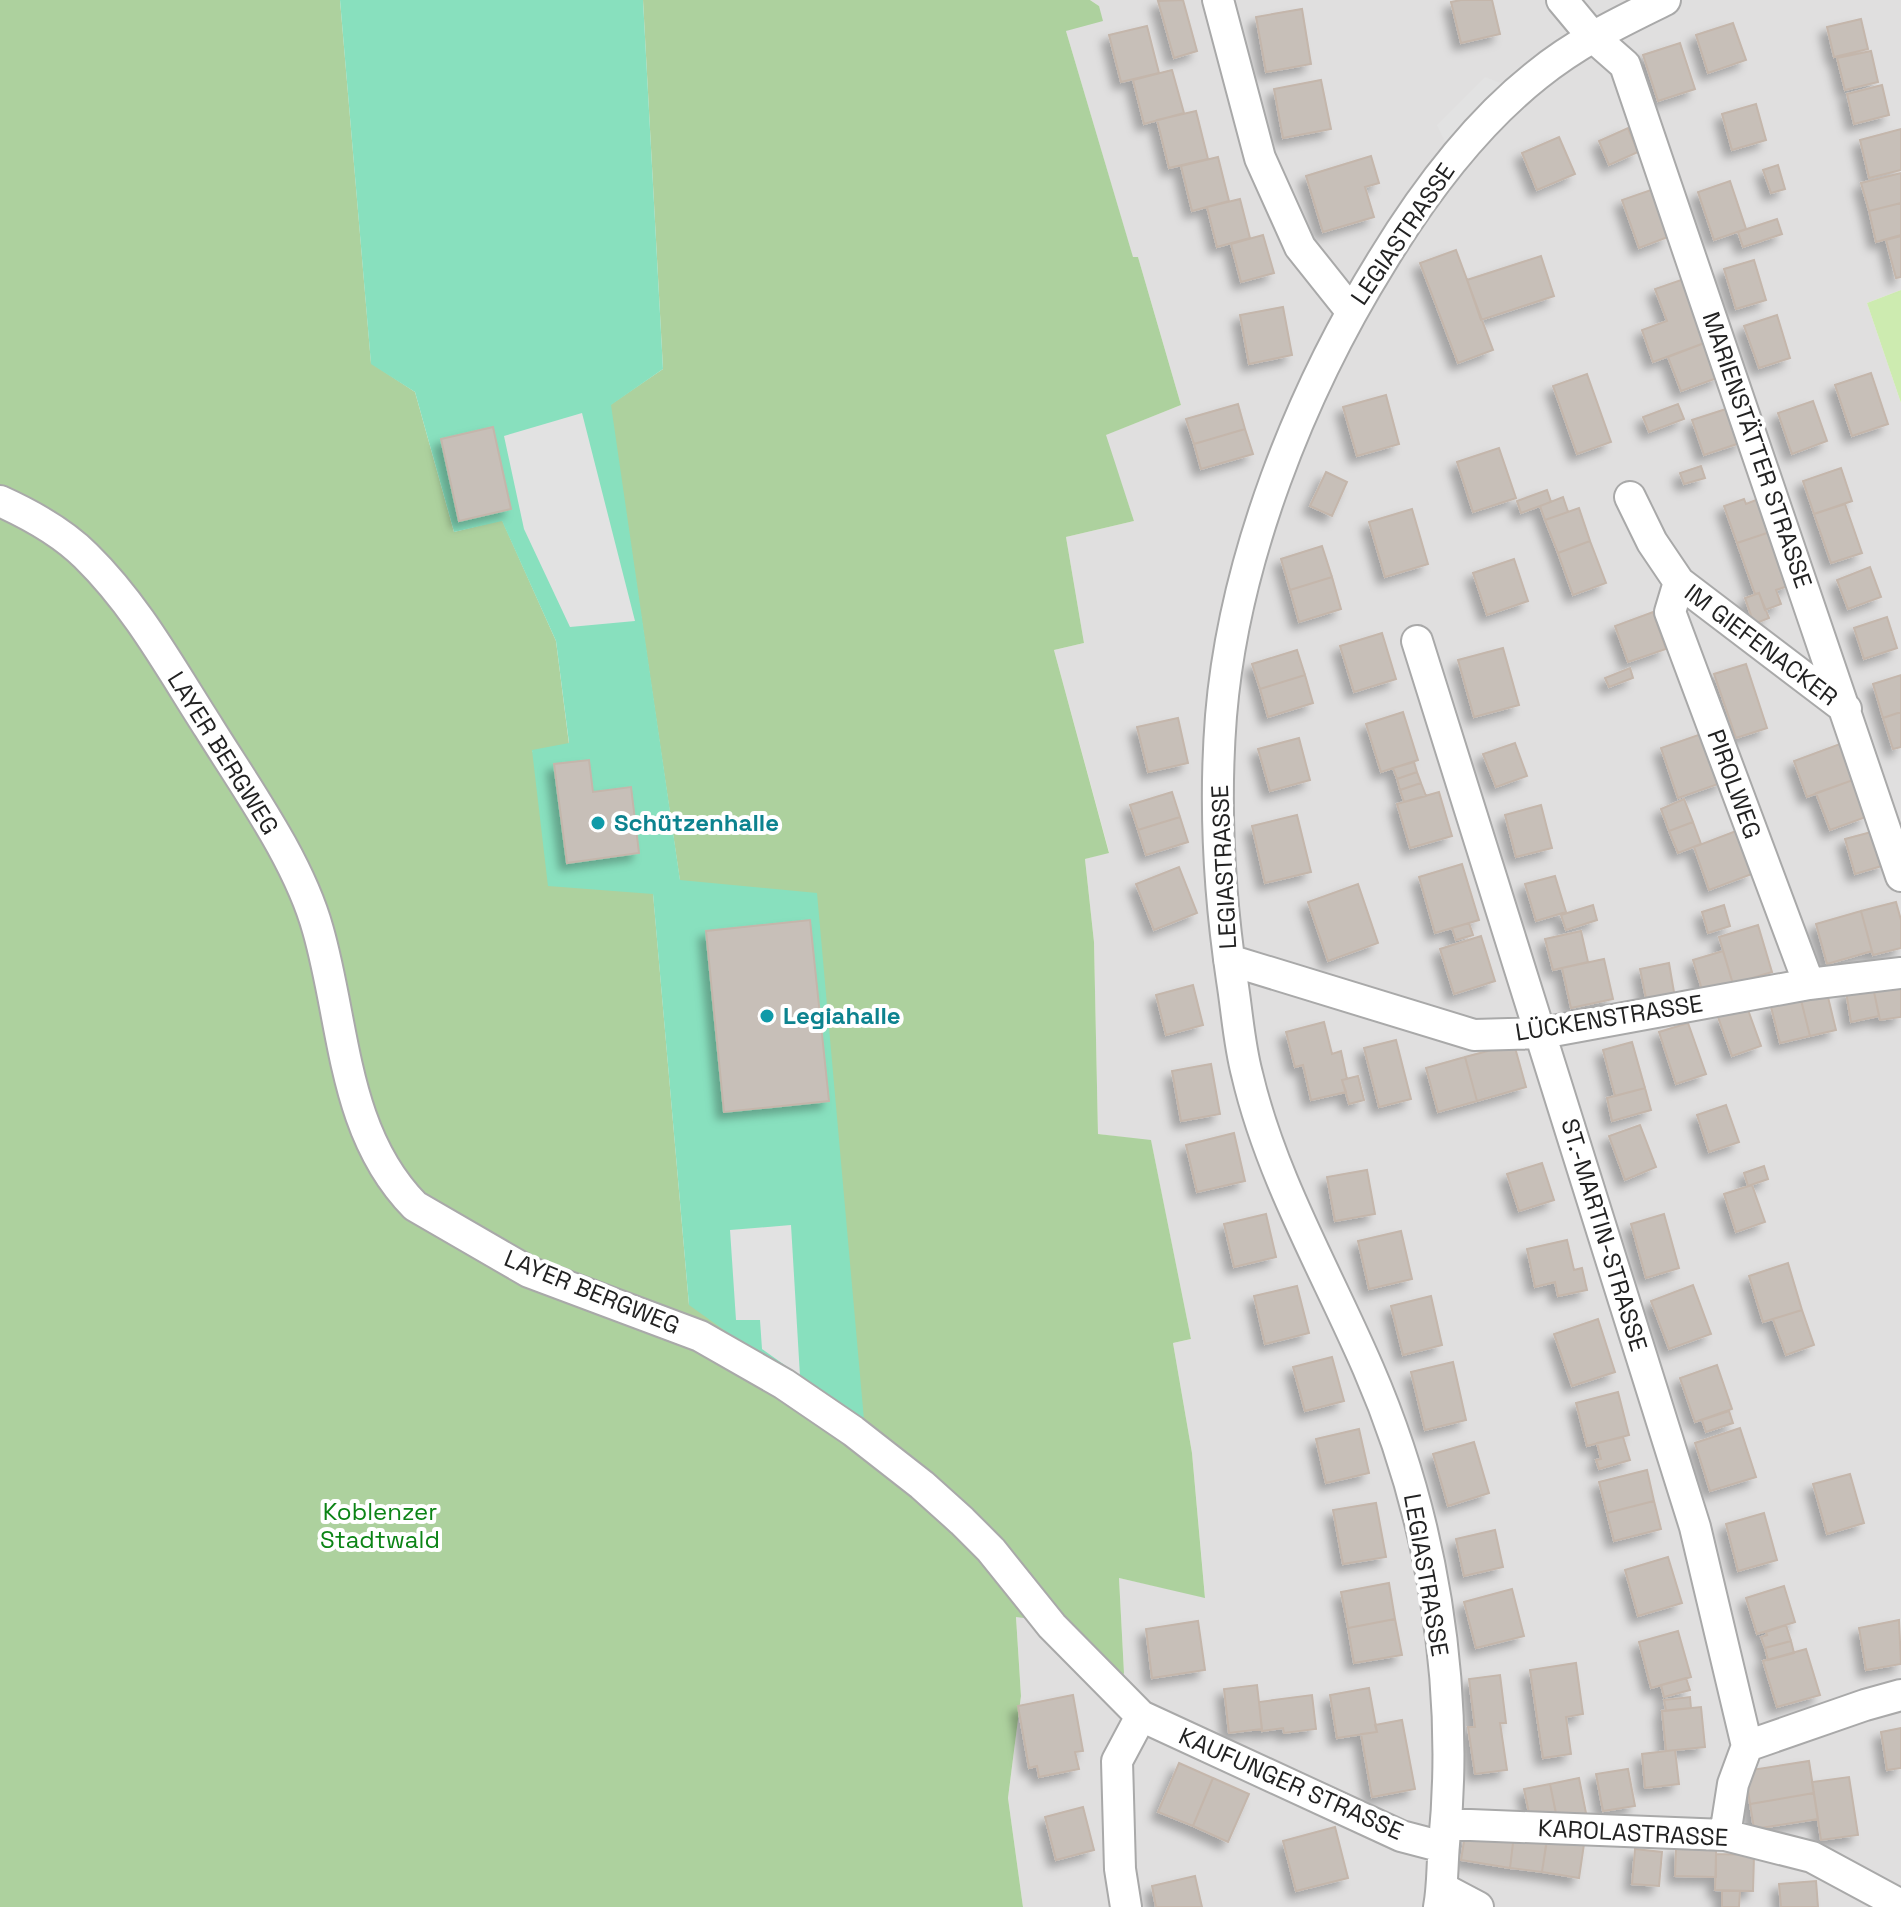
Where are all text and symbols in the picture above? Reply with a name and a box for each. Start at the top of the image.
street label: LEGIASTRASSE [1344,157,1461,311]
street label: MARIENSTÄTTER STRASSE [1696,308,1819,592]
street label: IM GIEFENACKER [1678,577,1844,712]
street label: LAYER BERGWEG [161,665,286,840]
street label: PIROLWEG [1700,725,1769,843]
street label: LEGIASTRASSE [1204,784,1243,950]
place label: Schützenhalle [614,807,779,838]
marker: Schützenhalle [589,814,607,832]
street label: LÜCKENSTRASSE [1513,987,1705,1048]
place label: Legiahalle [783,1000,901,1031]
marker: Legiahalle [758,1007,776,1025]
street label: ST.-MARTIN-STRASSE [1554,1115,1655,1355]
street label: LAYER BERGWEG [500,1242,684,1341]
street label: LEGIASTRASSE [1397,1491,1456,1659]
park label: Koblenzer Stadtwald [320,1496,440,1555]
street label: KAUFUNGER STRASSE [1174,1720,1408,1847]
street label: KAROLASTRASSE [1537,1812,1729,1853]

